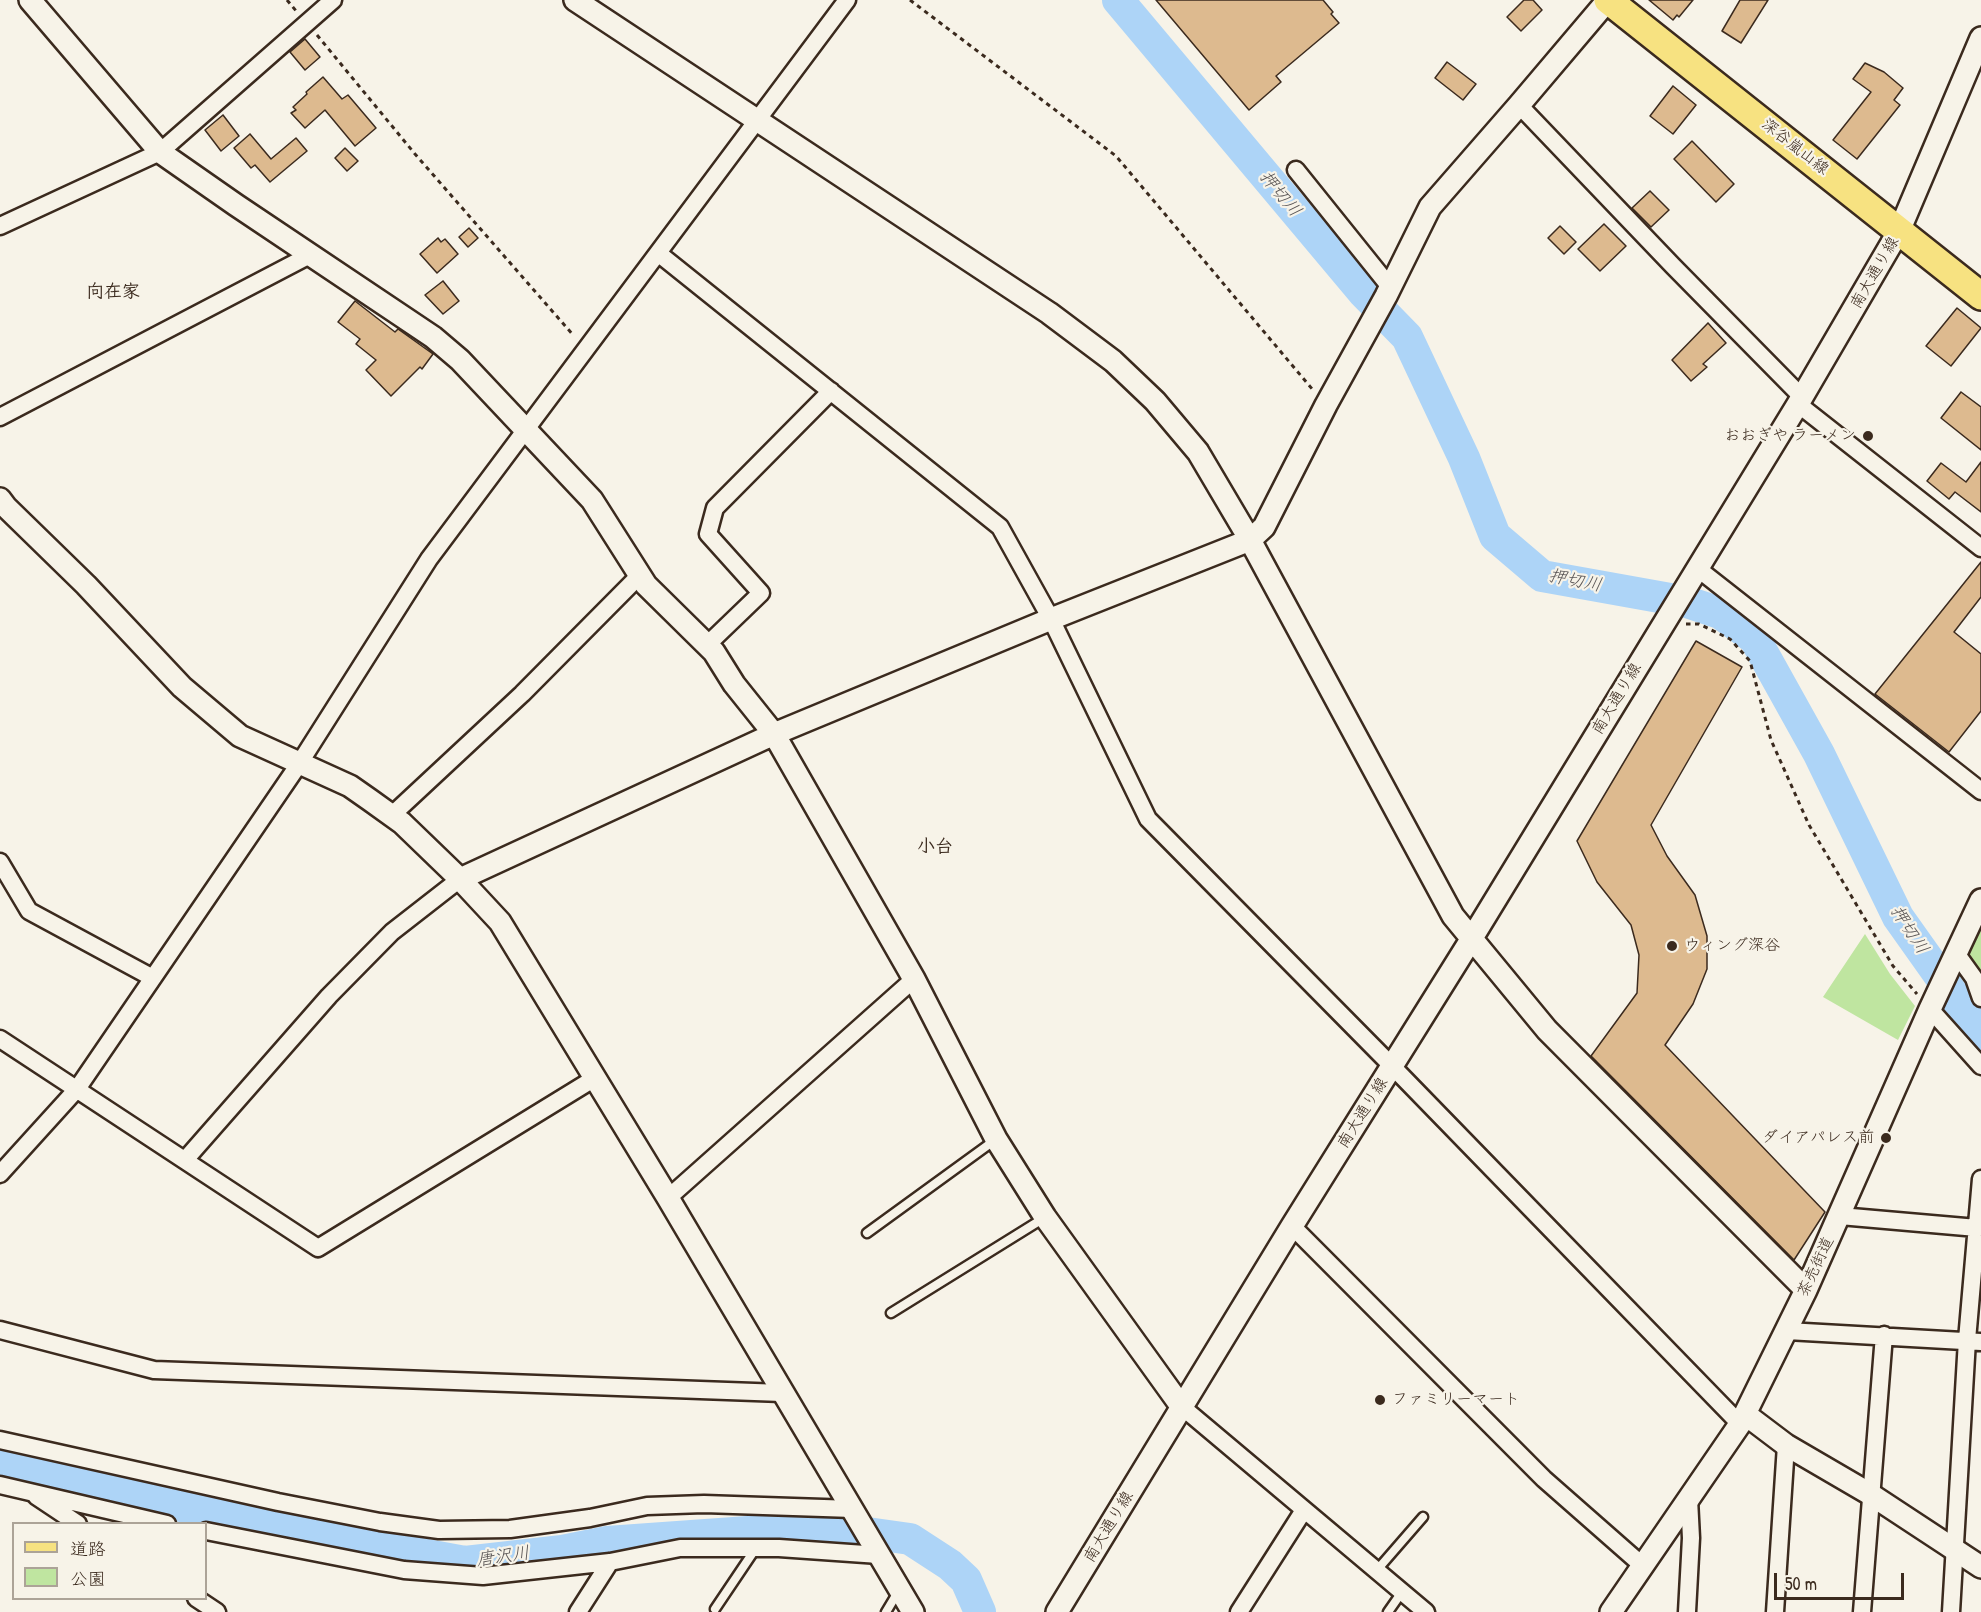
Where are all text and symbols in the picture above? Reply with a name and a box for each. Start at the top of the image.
street label: 深谷嵐山線 [1758,115,1832,179]
water label: 押切川 [1254,166,1306,222]
street label: 南大通り線 [1847,234,1903,312]
district label: 向在家 [86,281,140,303]
place label: おおぎや ラーメン [1724,426,1856,446]
marker: おおぎや ラーメン [1861,429,1875,443]
water label: 押切川 [1546,565,1604,597]
street label: 南大通り線 [1588,660,1646,738]
district label: 小台 [917,836,953,858]
water label: 押切川 [1885,901,1933,959]
place label: ウィング深谷 [1684,936,1780,956]
marker: ウィング深谷 [1665,939,1679,953]
street label: 南大通り線 [1334,1074,1392,1152]
place label: ダイアパレス前 [1762,1128,1874,1148]
marker: ダイアパレス前 [1879,1131,1893,1145]
street label: 茶売街道 [1794,1234,1838,1300]
place label: ファミリーマート [1392,1390,1520,1410]
marker: ファミリーマート [1373,1393,1387,1407]
street label: 南大通り線 [1080,1488,1138,1566]
legend [12,1522,207,1600]
text: 道路 [70,1536,106,1561]
water label: 唐沢川 [475,1543,531,1571]
scale bar [1777,1561,1908,1599]
text: 公園 [70,1566,106,1591]
text: 50 m [1785,1571,1817,1596]

